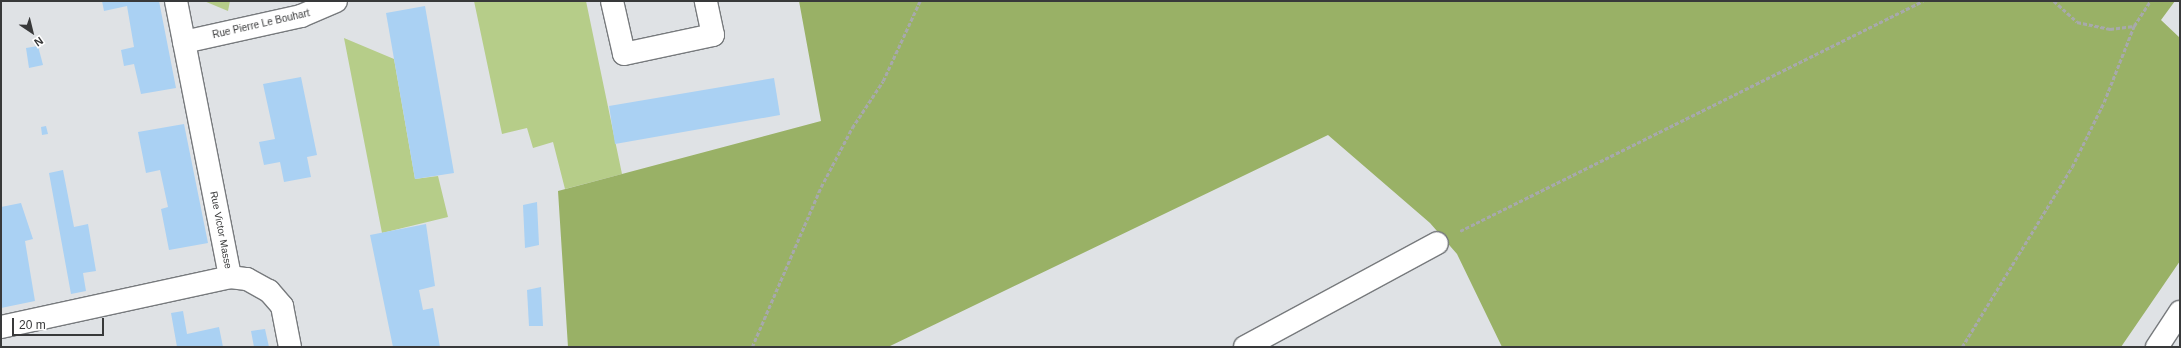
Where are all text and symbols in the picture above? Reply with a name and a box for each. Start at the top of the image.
street label: Rue Pierre Le Bouhart [211,7,311,41]
north arrow [12,12,52,52]
text: N [32,35,46,49]
street label: Rue Victor Masse [208,190,234,270]
scale bar [14,310,106,336]
text: 20 m [19,318,46,332]

